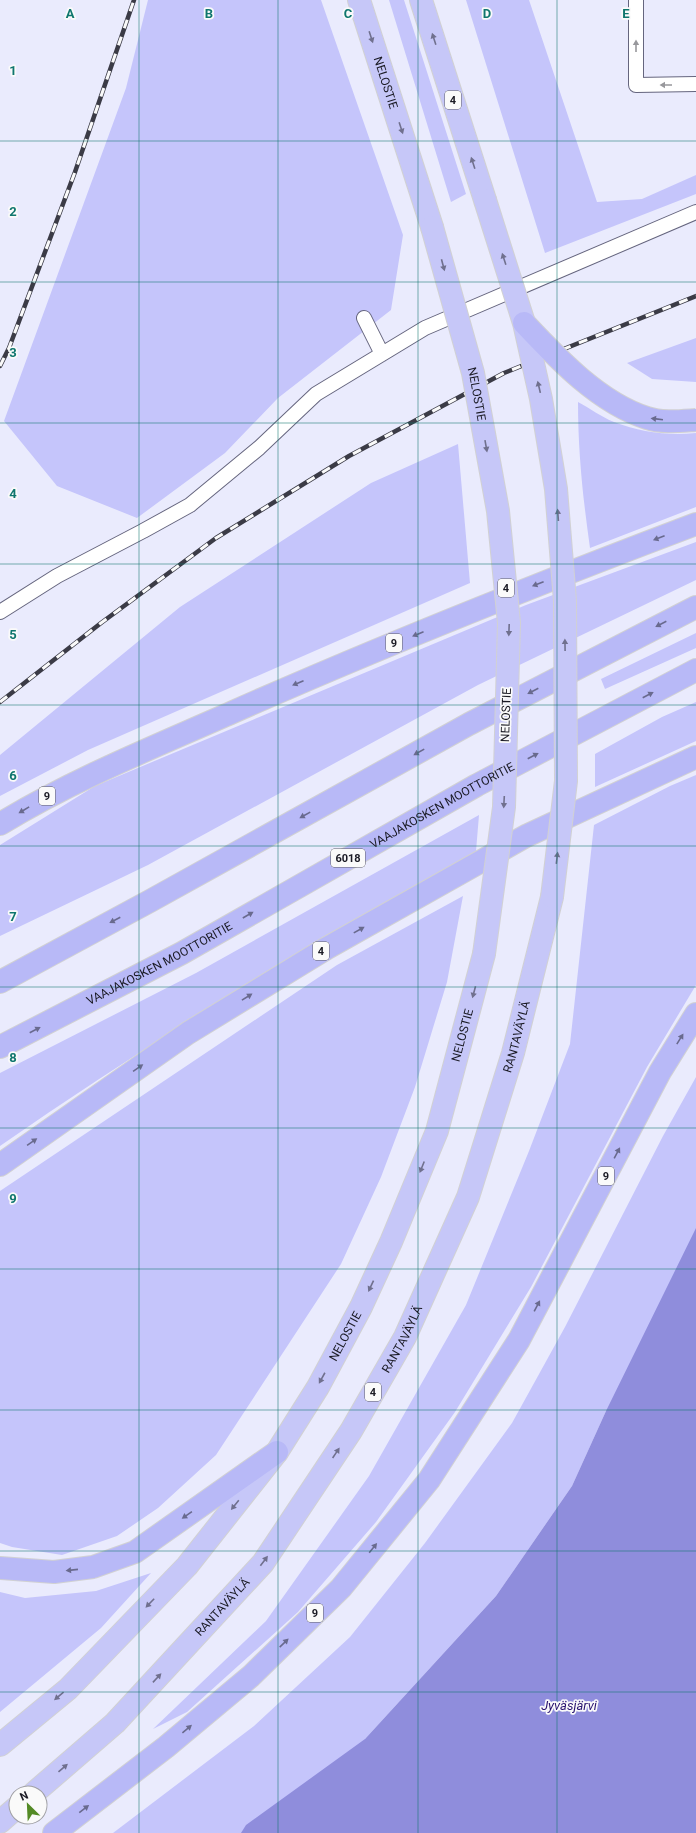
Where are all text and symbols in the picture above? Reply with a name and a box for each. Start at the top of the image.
text: A [66,6,75,21]
text: B [205,6,213,21]
text: C [344,6,353,21]
text: D [483,6,491,21]
text: E [622,6,630,21]
one-way arrow [368,31,374,43]
one-way arrow [431,33,437,45]
one-way arrow [633,39,639,52]
street label: NELOSTIE [371,55,401,111]
text: 1 [9,63,17,78]
one-way arrow [660,81,672,88]
road number: 4 [445,91,461,109]
one-way arrow [398,122,404,134]
one-way arrow [470,157,476,169]
text: 2 [9,204,17,219]
one-way arrow [500,252,506,264]
one-way arrow [440,259,446,271]
text: 3 [9,345,17,360]
street label: NELOSTIE [465,366,489,422]
one-way arrow [535,381,541,393]
one-way arrow [651,416,663,422]
one-way arrow [483,440,489,452]
text: 4 [9,486,17,501]
one-way arrow [555,509,562,521]
one-way arrow [653,535,665,541]
road number: 4 [498,579,514,597]
one-way arrow [531,581,543,587]
one-way arrow [655,621,667,628]
one-way arrow [506,624,512,637]
text: 5 [9,627,17,642]
one-way arrow [411,631,423,637]
road number: 9 [386,634,402,652]
one-way arrow [562,638,568,651]
one-way arrow [291,681,303,687]
one-way arrow [527,687,539,694]
street label: NELOSTIE [498,688,514,742]
one-way arrow [642,692,653,698]
one-way arrow [413,748,424,755]
one-way arrow [527,752,538,759]
street label: VAAJAKOSKEN MOOTTORITIE [368,760,517,851]
text: 6 [9,768,17,783]
road number: 9 [39,787,55,805]
one-way arrow [500,796,507,808]
one-way arrow [18,806,30,813]
one-way arrow [299,812,311,818]
road number: 6018 [331,849,365,867]
one-way arrow [554,852,560,864]
text: 7 [9,909,17,924]
one-way arrow [242,912,254,919]
one-way arrow [109,917,121,923]
street label: VAAJAKOSKEN MOOTTORITIE [84,919,235,1008]
one-way arrow [353,927,365,933]
road number: 4 [313,942,329,960]
one-way arrow [471,986,477,998]
one-way arrow [241,993,253,1000]
street label: RANTAVÄYLÄ [500,999,533,1074]
street label: NELOSTIE [449,1007,476,1063]
one-way arrow [29,1026,41,1033]
one-way arrow [676,1034,684,1045]
text: 8 [9,1050,17,1065]
one-way arrow [133,1064,144,1072]
one-way arrow [27,1138,37,1146]
one-way arrow [614,1147,621,1159]
one-way arrow [419,1162,425,1174]
road number: 9 [598,1167,614,1185]
text: 9 [9,1191,17,1206]
one-way arrow [368,1281,374,1292]
one-way arrow [534,1300,541,1311]
street label: RANTAVÄYLÄ [379,1303,425,1375]
street label: NELOSTIE [326,1309,364,1363]
one-way arrow [319,1372,326,1384]
road number: 4 [365,1383,381,1401]
one-way arrow [332,1448,340,1459]
one-way arrow [231,1499,240,1510]
one-way arrow [182,1511,193,1519]
one-way arrow [369,1543,377,1554]
one-way arrow [260,1556,268,1567]
one-way arrow [66,1566,78,1573]
street label: RANTAVÄYLÄ [192,1574,253,1639]
one-way arrow [146,1598,155,1608]
road number: 9 [307,1604,323,1622]
one-way arrow [279,1638,289,1648]
one-way arrow [152,1673,162,1683]
one-way arrow [54,1691,65,1700]
water label: Jyväsjärvi [541,1698,598,1713]
one-way arrow [181,1725,192,1734]
one-way arrow [58,1763,69,1772]
north arrow [8,1785,48,1825]
text: N [18,1789,31,1804]
one-way arrow [79,1805,90,1813]

